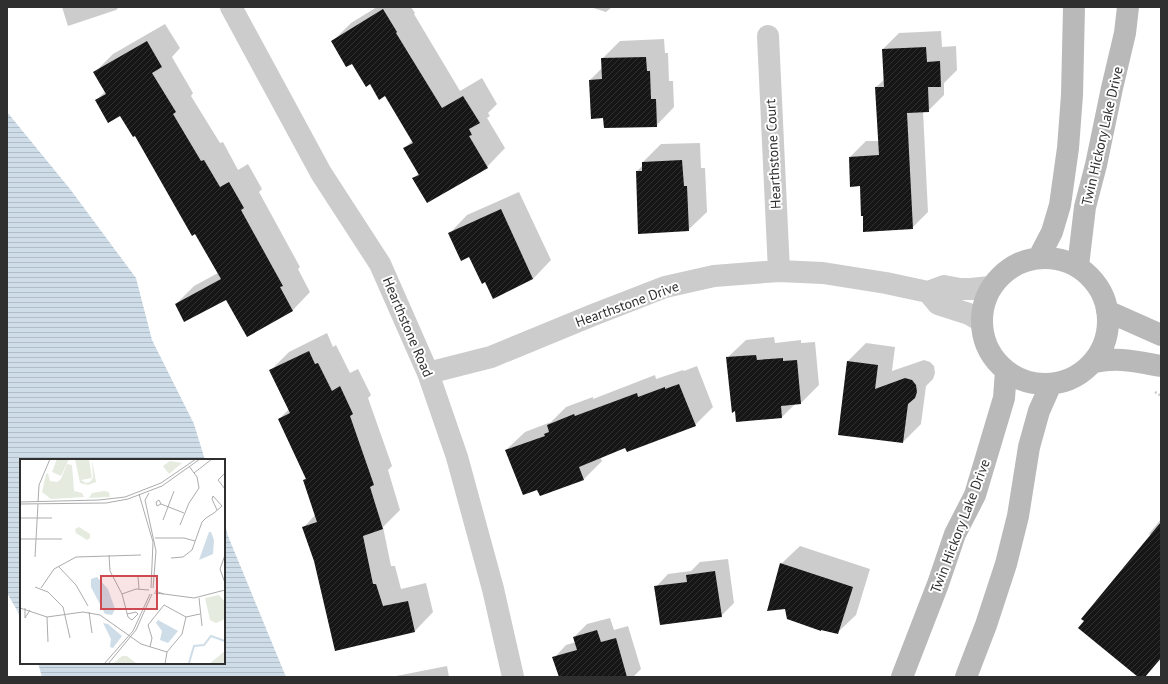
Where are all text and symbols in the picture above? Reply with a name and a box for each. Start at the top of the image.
street label: Twin Hickory Lake Drive [1077,65,1127,207]
street label: Hearthstone Court [761,98,785,209]
street label: Hearthstone Road [379,274,437,380]
street label: Hearthstone Drive [573,277,681,331]
street label: Twin Hickory Lake Drive [926,456,994,596]
inset map [20,459,225,664]

